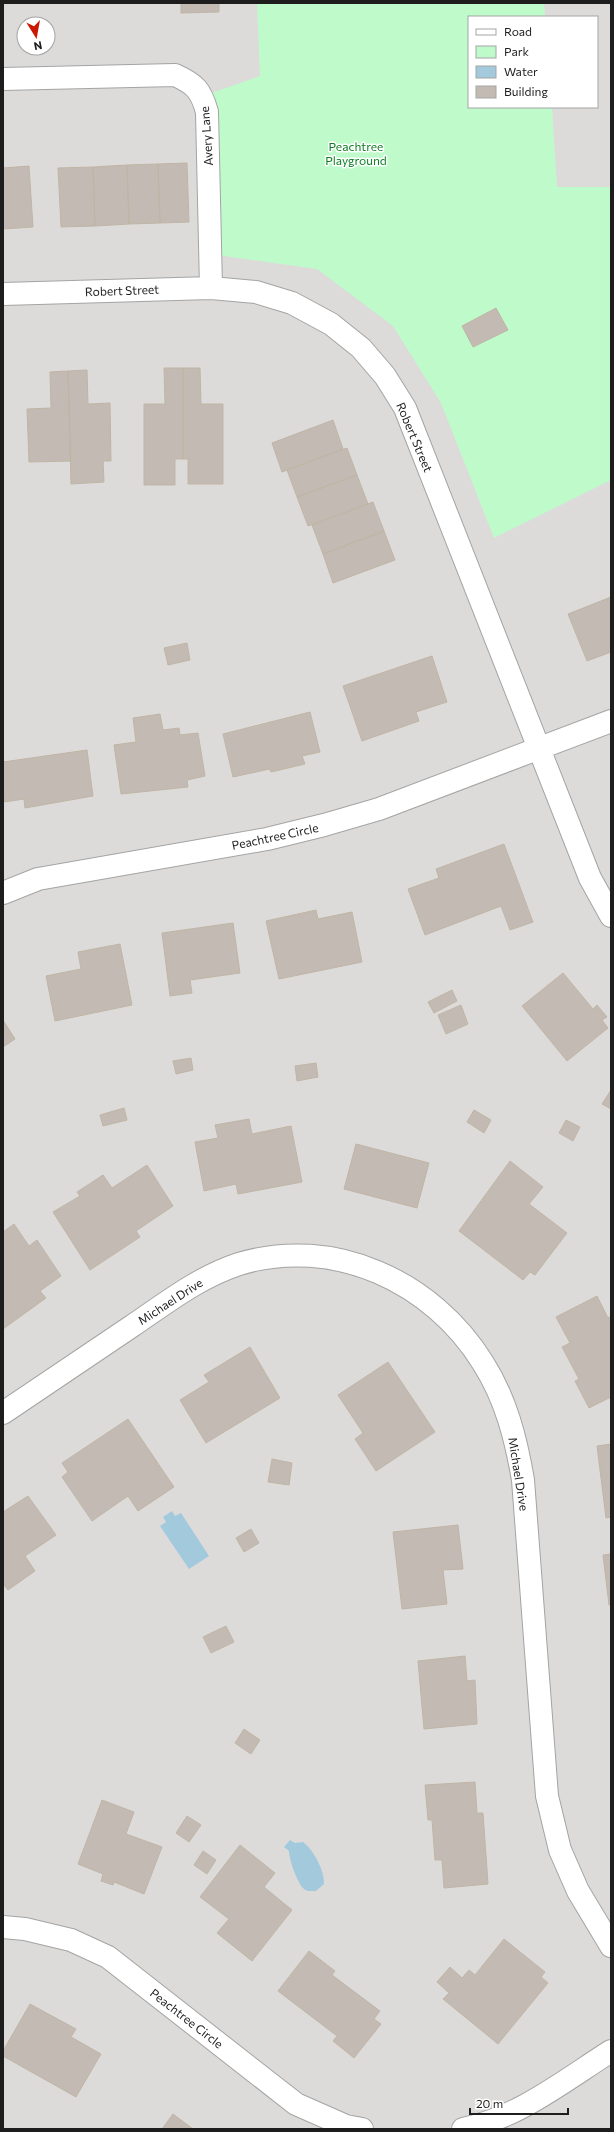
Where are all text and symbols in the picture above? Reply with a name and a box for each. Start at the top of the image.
north arrow [16,16,56,56]
legend [468,16,598,108]
text: Road [504,24,532,38]
text: N [33,39,43,53]
text: Park [504,44,530,58]
text: Water [504,64,538,78]
text: Building [504,84,548,98]
street label: Avery Lane [197,106,215,166]
park label: Peachtree Playground [325,139,387,167]
street label: Robert Street [85,282,159,298]
street label: Robert Street [394,400,436,474]
street label: Peachtree Circle [230,820,320,852]
street label: Michael Drive [135,1275,205,1327]
street label: Michael Drive [506,1436,532,1512]
street label: Peachtree Circle [148,1985,226,2051]
scale bar [470,2090,568,2116]
text: 20 m [476,2096,503,2110]

